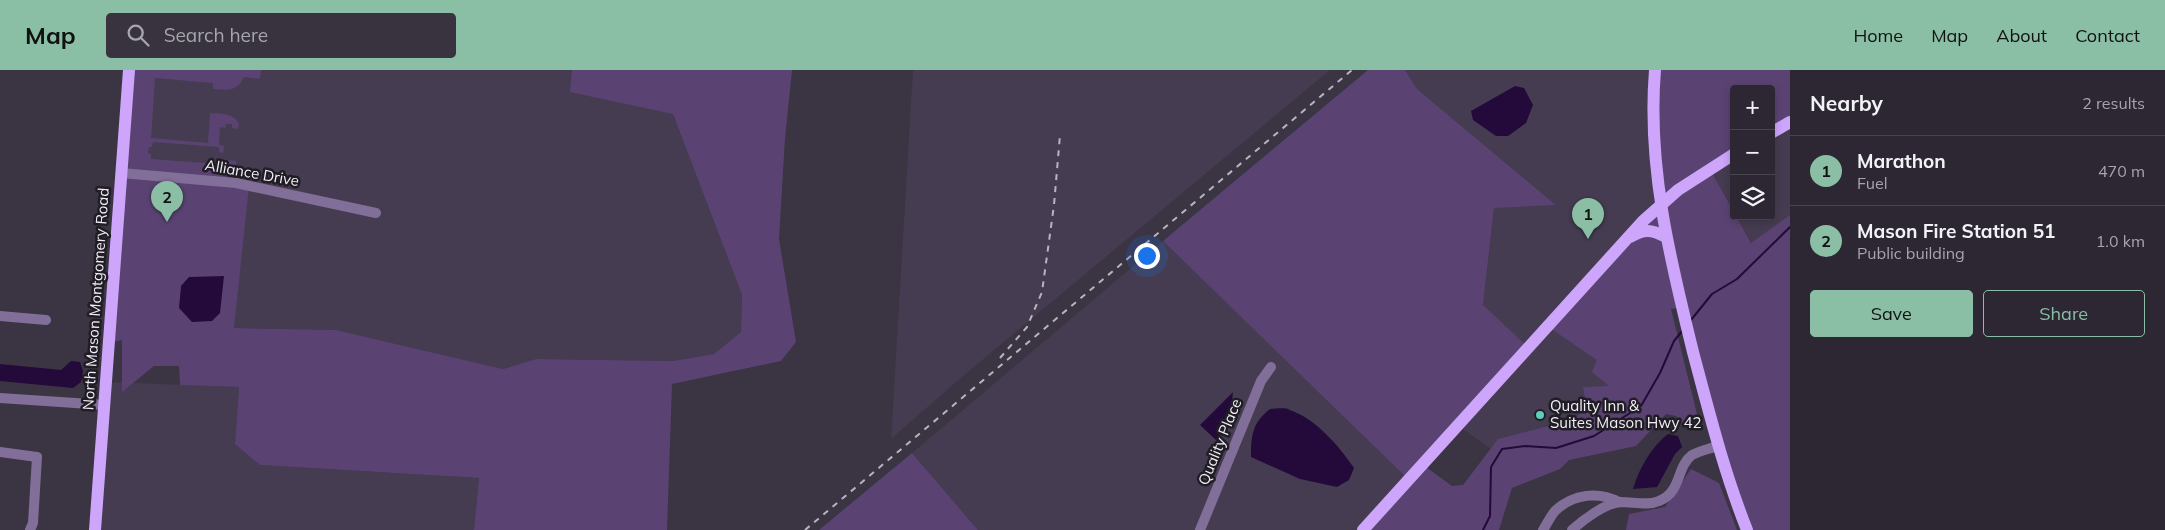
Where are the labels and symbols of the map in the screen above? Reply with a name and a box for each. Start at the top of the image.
street label: Alliance Drive [204,155,301,190]
pin: 2 [151,181,183,222]
street label: North Mason Montgomery Road [78,187,113,411]
pin: 1 [1572,198,1604,239]
your location [1134,243,1160,269]
street label: Quality Place [1194,396,1245,488]
place label: Quality Inn & Suites Mason Hwy 42 [1550,396,1701,432]
marker: Quality Inn & Suites Mason Hwy 42 [1534,409,1546,421]

